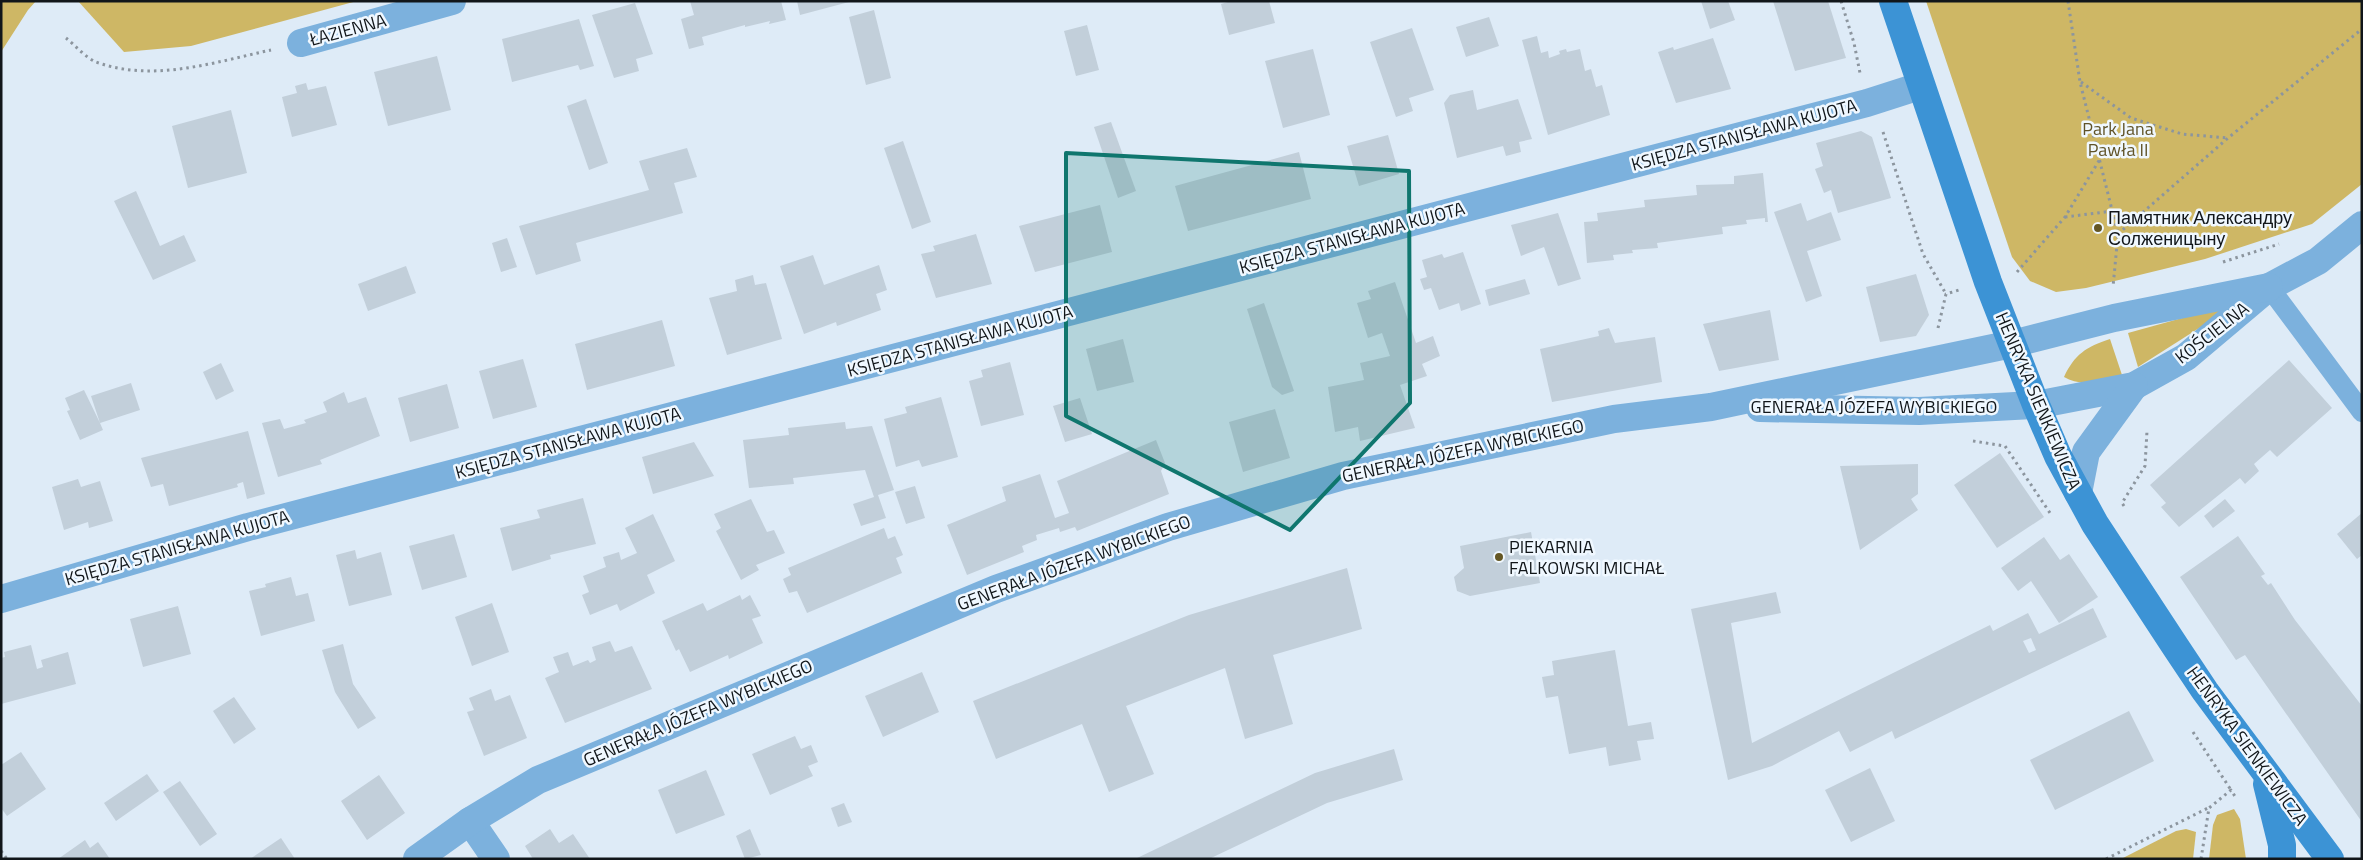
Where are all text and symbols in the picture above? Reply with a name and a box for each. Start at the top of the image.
street label: ŁAZIENNA [305,6,390,53]
street label: KSIĘDZA STANISŁAWA KUJOTA [1628,91,1860,178]
park label: Park Jana Pawła II [2082,115,2154,163]
street label: KSIĘDZA STANISŁAWA KUJOTA [1236,194,1468,281]
place label: Памятник Александру Солженицыну [2108,204,2292,252]
marker: Памятник Александру Солженицыну [2092,222,2104,234]
street label: KOŚCIELNA [2169,295,2255,370]
street label: KSIĘDZA STANISŁAWA KUJOTA [844,297,1076,384]
street label: HENRYKA SIENKIEWICZA [1989,308,2088,494]
street label: GENERAŁA JÓZEFA WYBICKIEGO [1751,393,1997,420]
street label: KSIĘDZA STANISŁAWA KUJOTA [452,399,684,486]
street label: GENERAŁA JÓZEFA WYBICKIEGO [1339,412,1586,489]
street label: KSIĘDZA STANISŁAWA KUJOTA [61,502,293,593]
street label: GENERAŁA JÓZEFA WYBICKIEGO [953,508,1194,617]
place label: PIEKARNIA FALKOWSKI MICHAŁ [1509,533,1665,581]
marker: PIEKARNIA FALKOWSKI MICHAŁ [1493,551,1505,563]
street label: GENERAŁA JÓZEFA WYBICKIEGO [579,652,817,773]
street label: HENRYKA SIENKIEWICZA [2180,660,2315,831]

